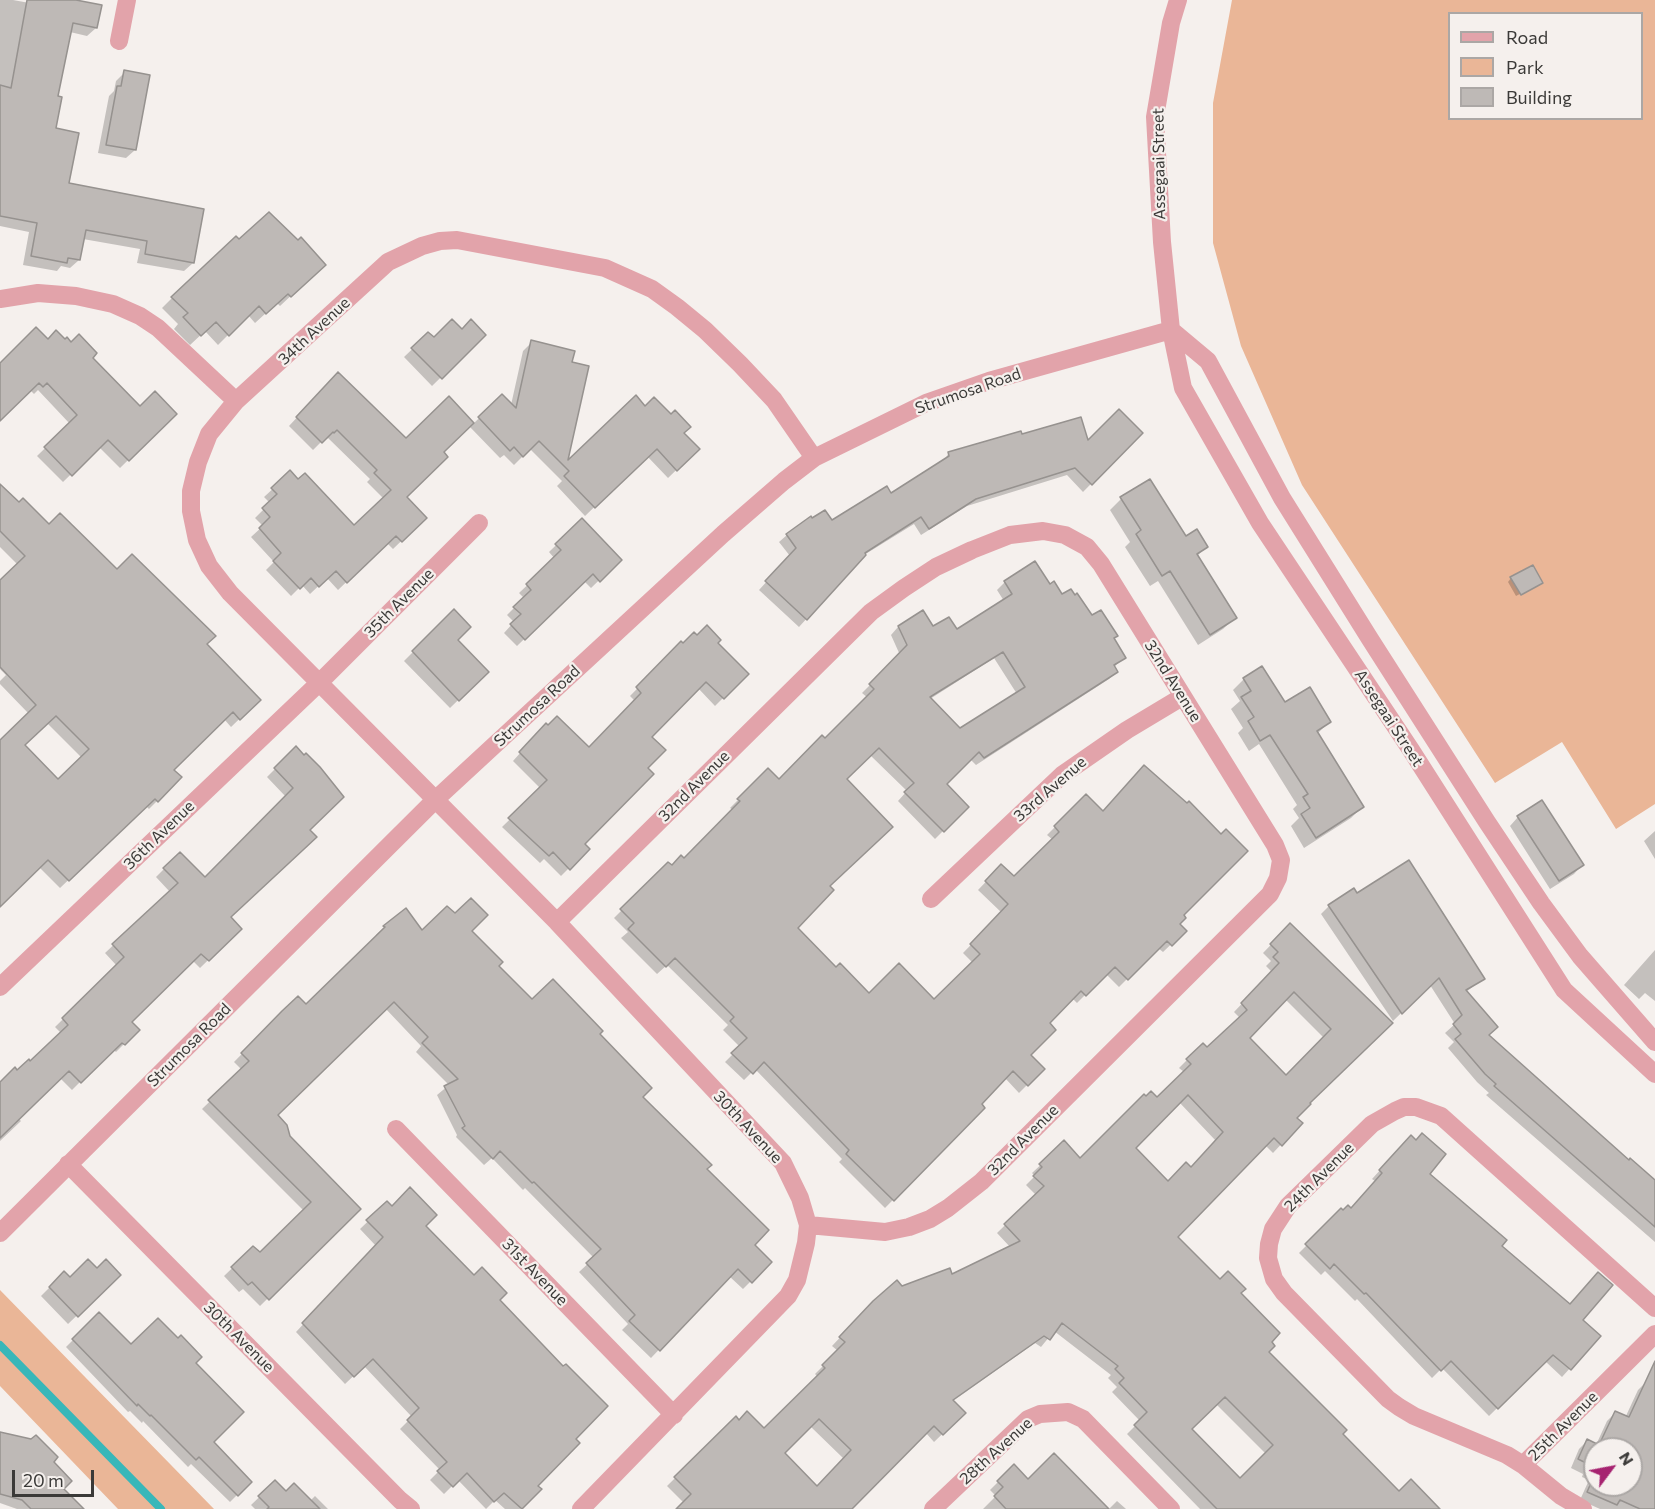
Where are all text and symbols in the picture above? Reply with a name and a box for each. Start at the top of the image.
legend [1448,12,1643,120]
text: Road [1506,26,1548,48]
text: Park [1506,56,1544,78]
text: Building [1506,86,1572,108]
street label: Assegaai Street [1148,108,1170,220]
street label: 34th Avenue [274,293,354,369]
street label: Strumosa Road [913,364,1023,418]
street label: 35th Avenue [360,564,438,642]
street label: 32nd Avenue [1140,637,1206,725]
street label: Strumosa Road [490,661,584,751]
street label: Assegaai Street [1351,666,1427,770]
street label: 32nd Avenue [654,746,734,826]
street label: 33rd Avenue [1010,752,1090,826]
street label: 36th Avenue [120,796,198,874]
street label: Strumosa Road [143,999,235,1091]
street label: 30th Avenue [710,1087,786,1167]
street label: 32nd Avenue [983,1100,1063,1180]
street label: 24th Avenue [1280,1138,1358,1216]
street label: 31st Avenue [498,1234,572,1310]
street label: 30th Avenue [200,1298,278,1376]
street label: 25th Avenue [1524,1387,1602,1465]
street label: 28th Avenue [956,1414,1036,1488]
north arrow [1583,1437,1643,1497]
text: N [1616,1448,1638,1468]
scale bar [15,1458,98,1496]
text: 20 m [23,1469,64,1491]

